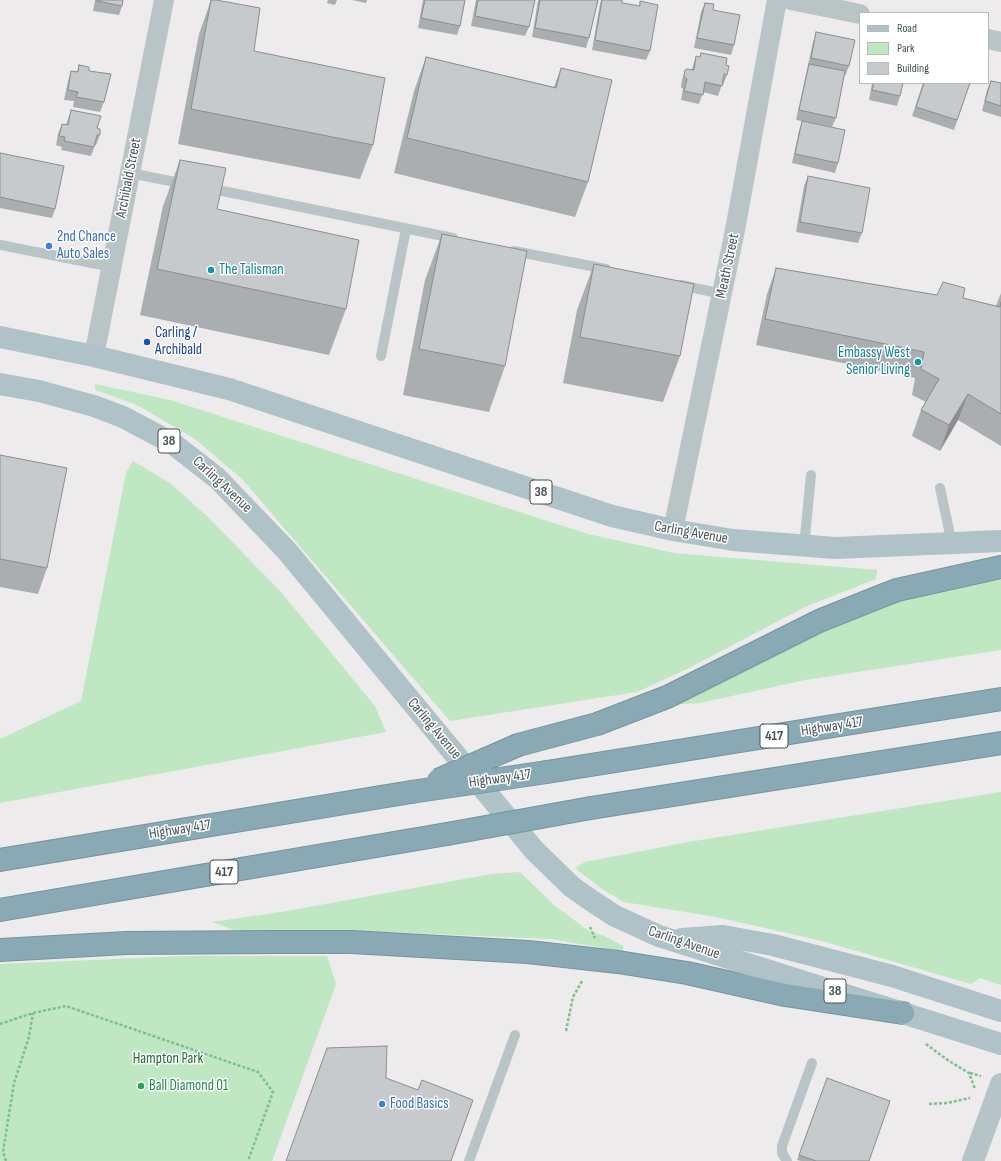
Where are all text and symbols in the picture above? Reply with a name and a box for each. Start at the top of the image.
legend [859,12,989,84]
text: Road [897,21,917,36]
text: Park [897,41,915,56]
text: Building [897,61,929,76]
street label: Archibald Street [112,137,146,219]
place label: 2nd Chance Auto Sales [57,228,116,263]
street label: Meath Street [712,232,744,300]
marker: 2nd Chance Auto Sales [44,241,54,251]
place label: The Talisman [219,261,284,279]
marker: The Talisman [206,265,216,275]
place label: Carling / Archibald [155,324,202,359]
marker: Carling / Archibald [142,337,152,347]
place label: Embassy West Senior Living [838,344,910,379]
marker: Embassy West Senior Living [913,357,923,367]
road number: 38 [158,429,180,453]
street label: Carling Avenue [189,453,255,517]
road number: 38 [530,480,552,504]
street label: Carling Avenue [653,518,729,548]
street label: Carling Avenue [403,695,465,763]
street label: Highway 417 [800,713,864,741]
road number: 417 [760,724,788,748]
street label: Highway 417 [468,766,532,792]
street label: Highway 417 [148,816,212,844]
road number: 417 [210,860,238,884]
street label: Carling Avenue [646,922,722,964]
road number: 38 [824,979,846,1003]
park label: Hampton Park [133,1050,203,1068]
place label: Ball Diamond 01 [149,1077,228,1095]
marker: Ball Diamond 01 [136,1081,146,1091]
place label: Food Basics [390,1095,449,1113]
marker: Food Basics [377,1099,387,1109]

